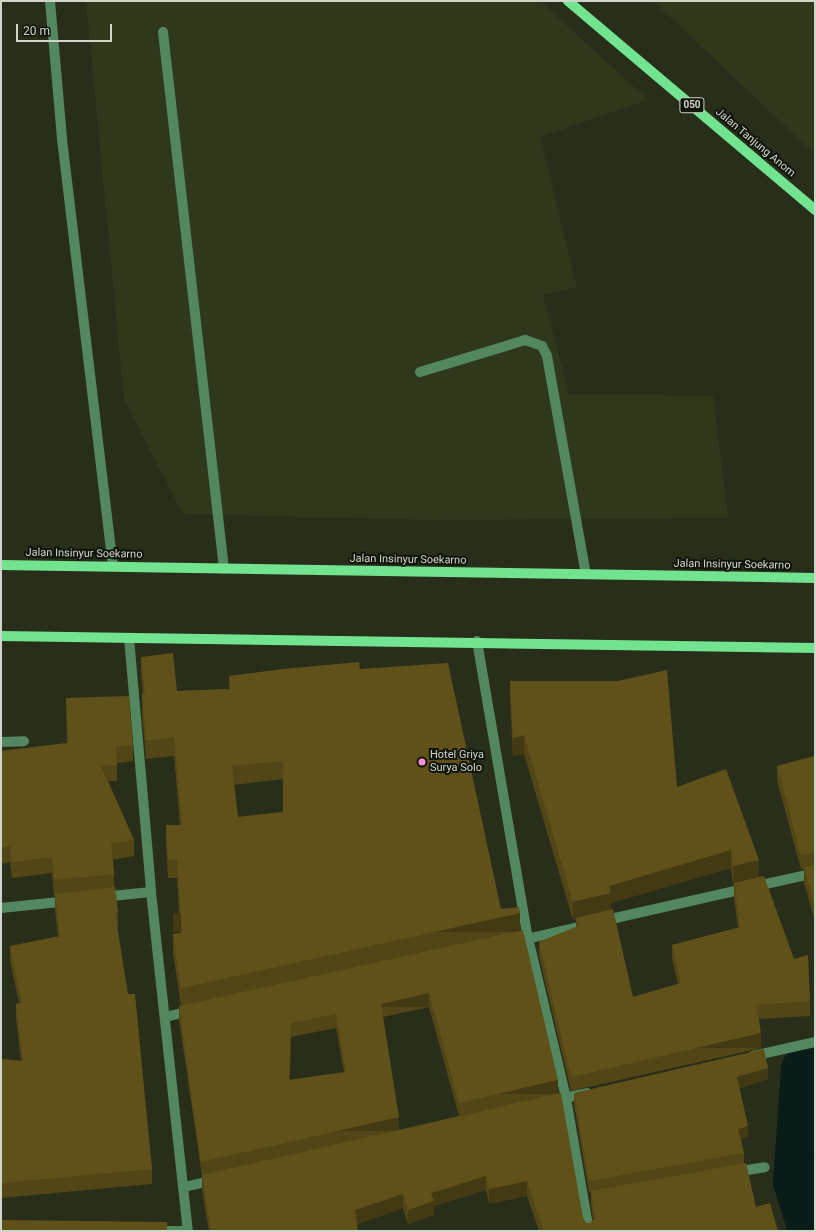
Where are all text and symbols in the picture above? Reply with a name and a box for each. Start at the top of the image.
scale bar [18,16,114,42]
text: 20 m [23,24,50,38]
road number: 050 [679,97,705,113]
street label: Jalan Tanjung Anom [712,106,798,180]
street label: Jalan Insinyur Soekarno [25,546,143,562]
street label: Jalan Insinyur Soekarno [349,552,467,568]
street label: Jalan Insinyur Soekarno [673,557,791,573]
place label: Hotel Griya Surya Solo [430,749,484,775]
marker: Hotel Griya Surya Solo [417,757,427,767]

